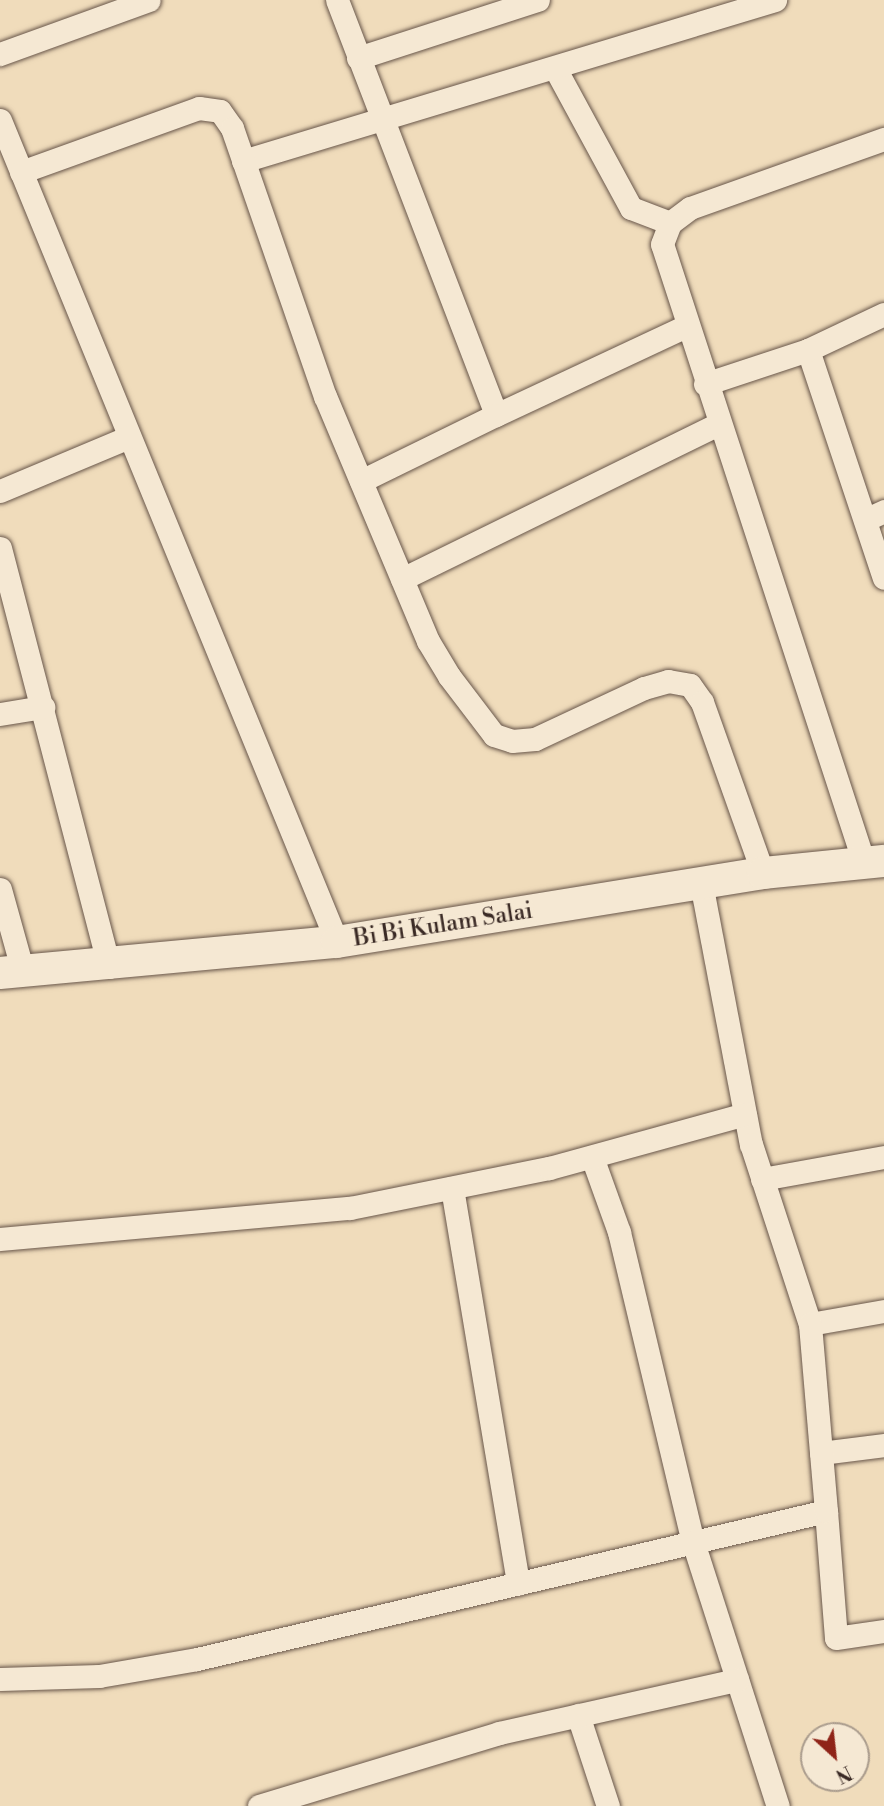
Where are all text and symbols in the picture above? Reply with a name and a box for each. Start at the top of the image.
street label: Bi Bi Kulam Salai [351,897,535,953]
north arrow [800,1722,870,1792]
text: N [831,1760,856,1788]

